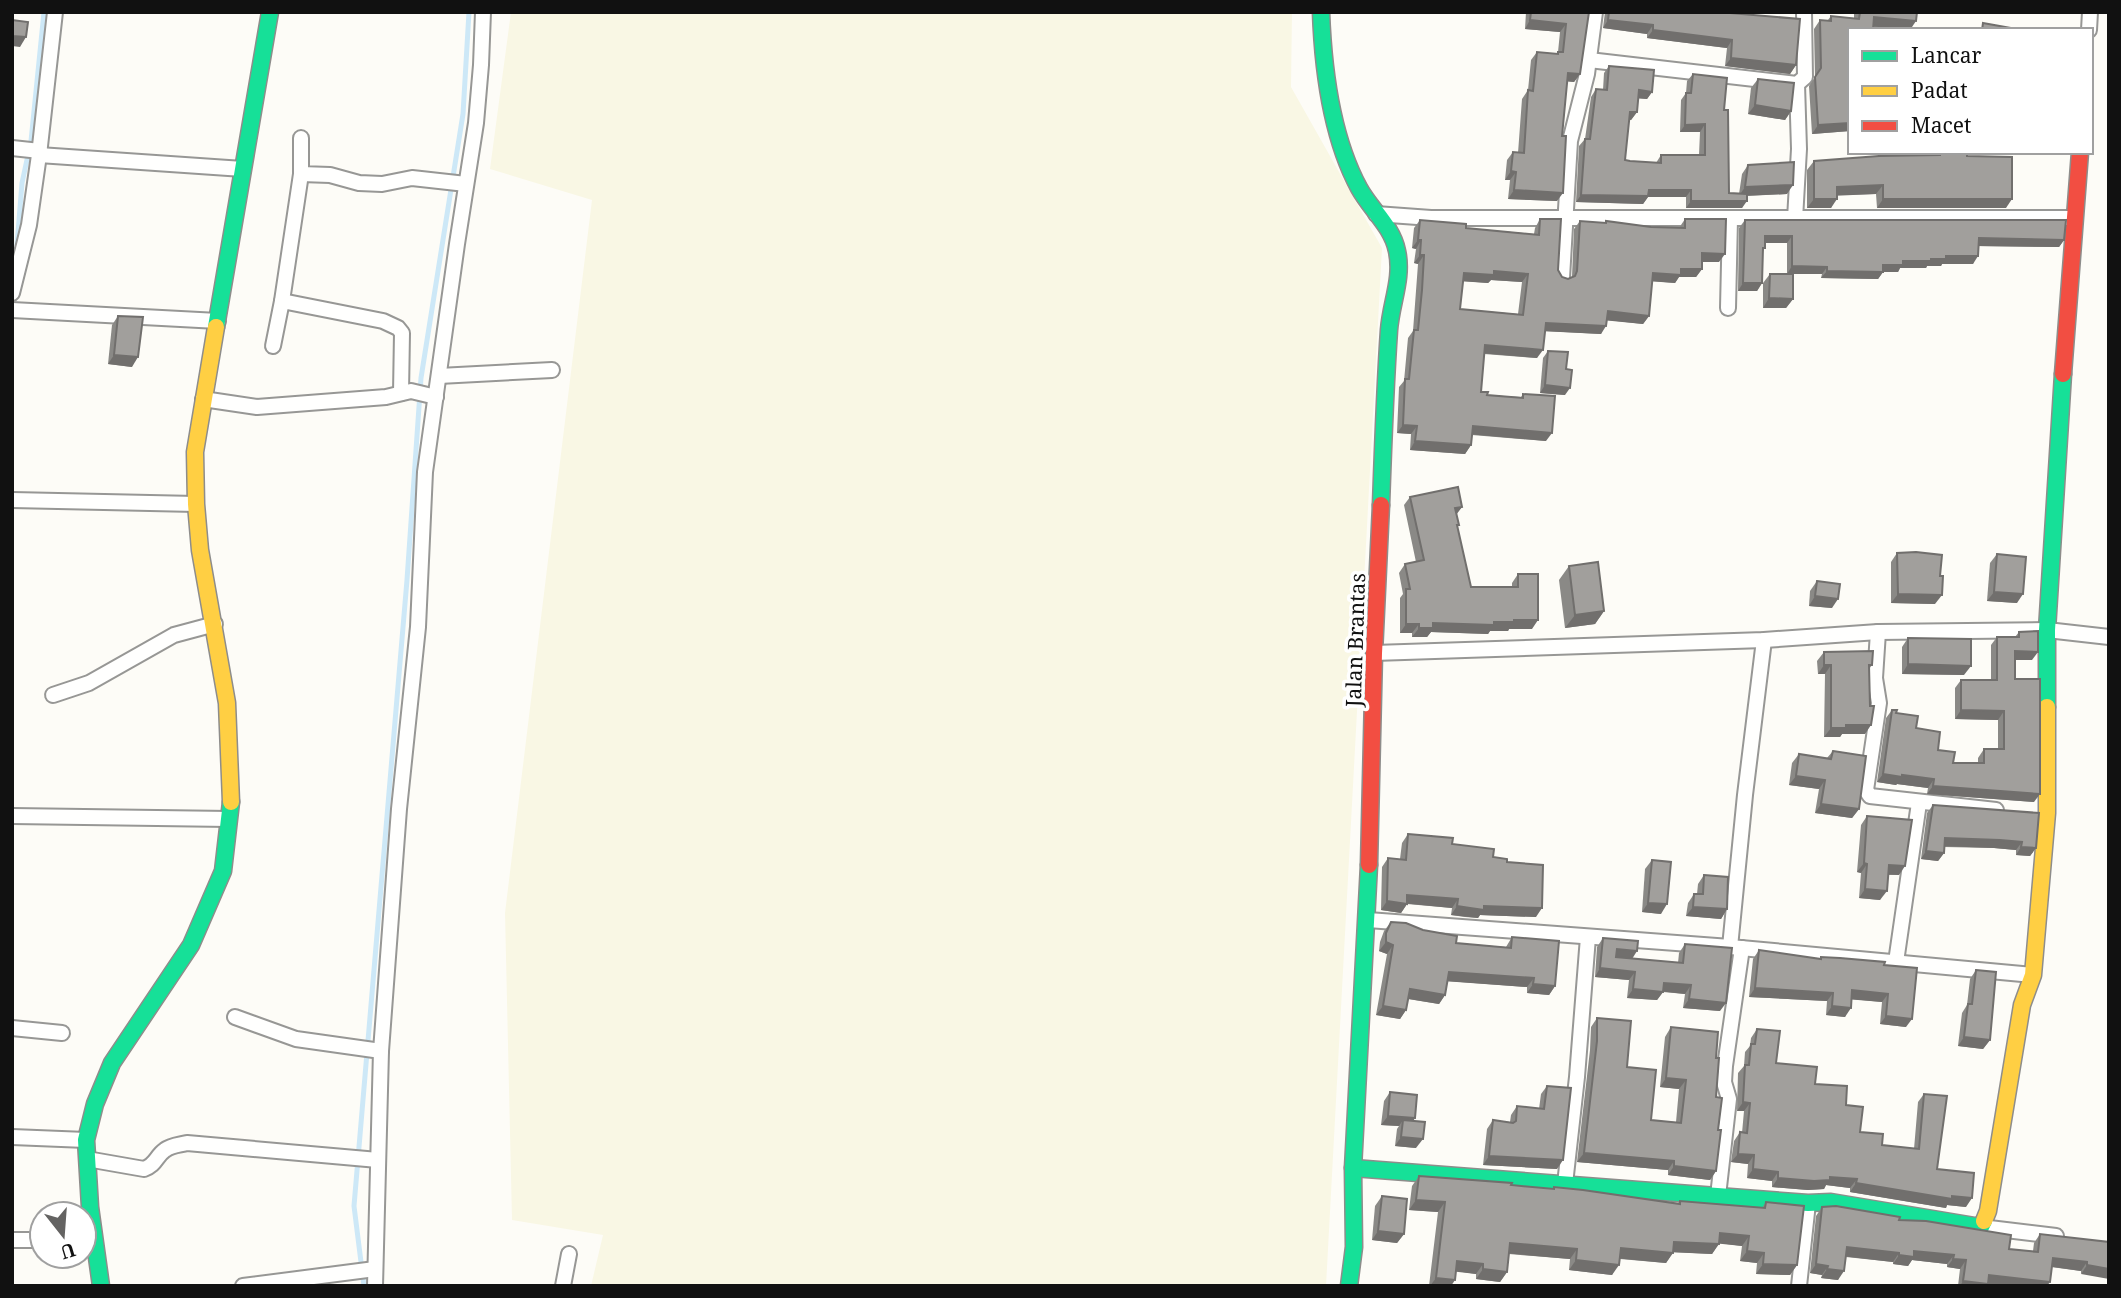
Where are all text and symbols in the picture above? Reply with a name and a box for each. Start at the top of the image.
legend [1848,28,2093,154]
text: Lancar [1911,41,1982,69]
text: Padat [1911,76,1968,104]
text: Macet [1911,111,1971,139]
street label: Jalan Brantas [1339,573,1371,708]
north arrow [28,1200,98,1270]
text: U [57,1237,79,1266]

